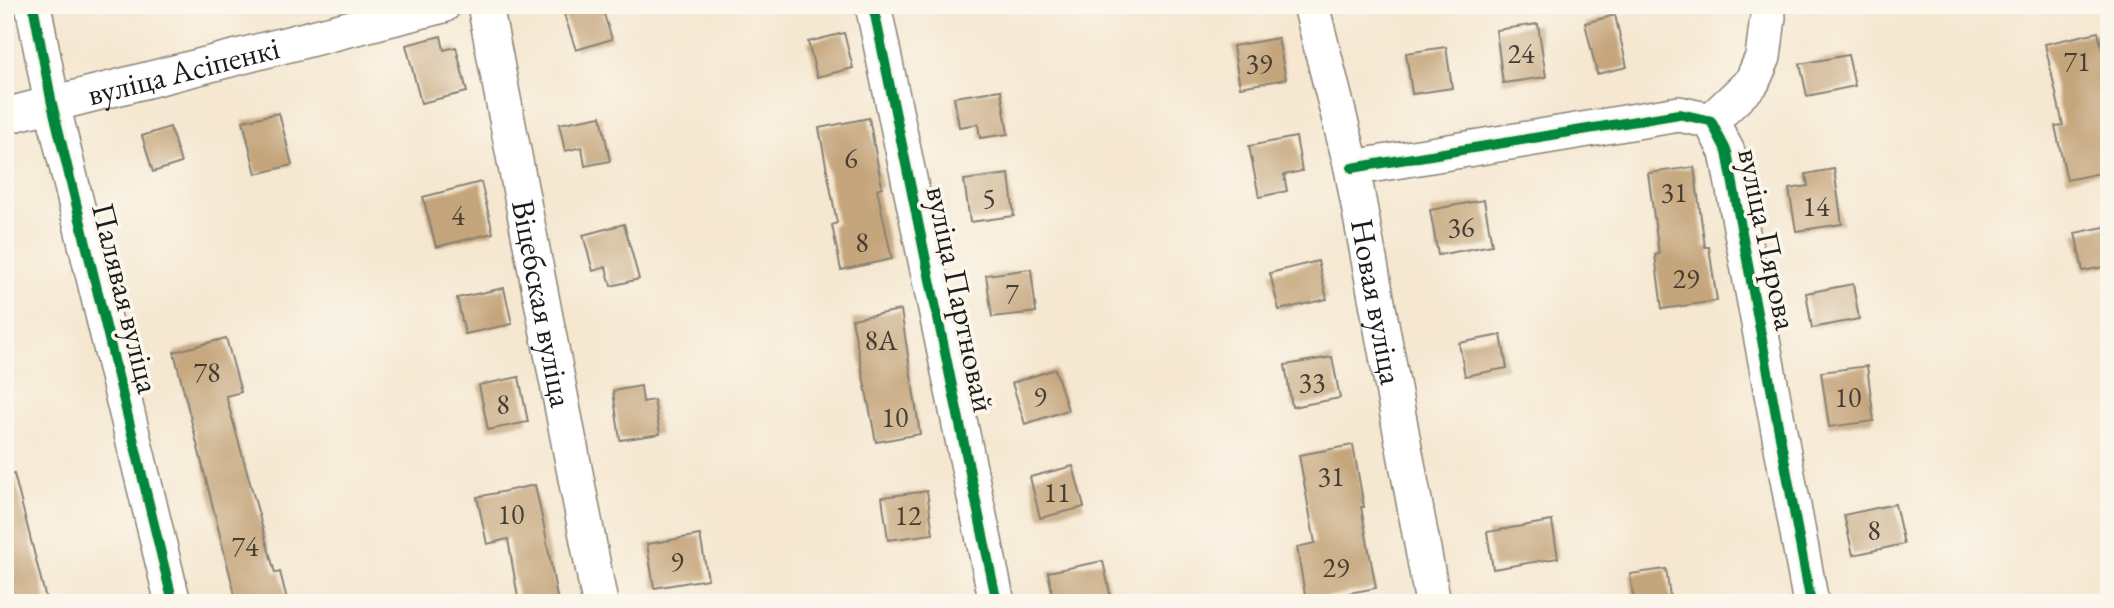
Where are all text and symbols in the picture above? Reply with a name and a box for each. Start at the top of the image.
street label: вуліца Асіпенкі [83,26,284,115]
house number: 24 [1508,35,1535,71]
house number: 71 [2064,43,2090,79]
house number: 39 [1246,45,1272,81]
house number: 6 [844,140,858,176]
street label: вуліца Пярова [1728,144,1808,334]
house number: 31 [1661,174,1687,210]
house number: 5 [982,180,996,216]
street label: вуліца Партновай [917,182,1005,416]
house number: 14 [1803,188,1830,224]
street label: Віцебская вуліца [502,196,583,411]
house number: 4 [451,197,465,233]
street label: Палявая вуліца [82,198,170,398]
house number: 36 [1448,209,1474,245]
street label: Новая вуліца [1341,215,1413,388]
house number: 8 [855,224,869,260]
house number: 29 [1673,260,1699,296]
house number: 7 [1005,275,1019,311]
house number: 8А [865,322,898,358]
house number: 78 [194,354,220,390]
house number: 33 [1299,364,1325,400]
house number: 9 [1033,378,1047,414]
house number: 10 [1835,379,1861,415]
house number: 8 [496,386,510,422]
house number: 10 [882,399,908,435]
house number: 31 [1318,458,1344,494]
house number: 11 [1044,474,1070,510]
house number: 10 [498,496,524,532]
house number: 12 [895,497,922,533]
house number: 8 [1867,512,1881,548]
house number: 74 [232,528,259,564]
house number: 9 [670,543,684,579]
house number: 29 [1323,549,1349,585]

